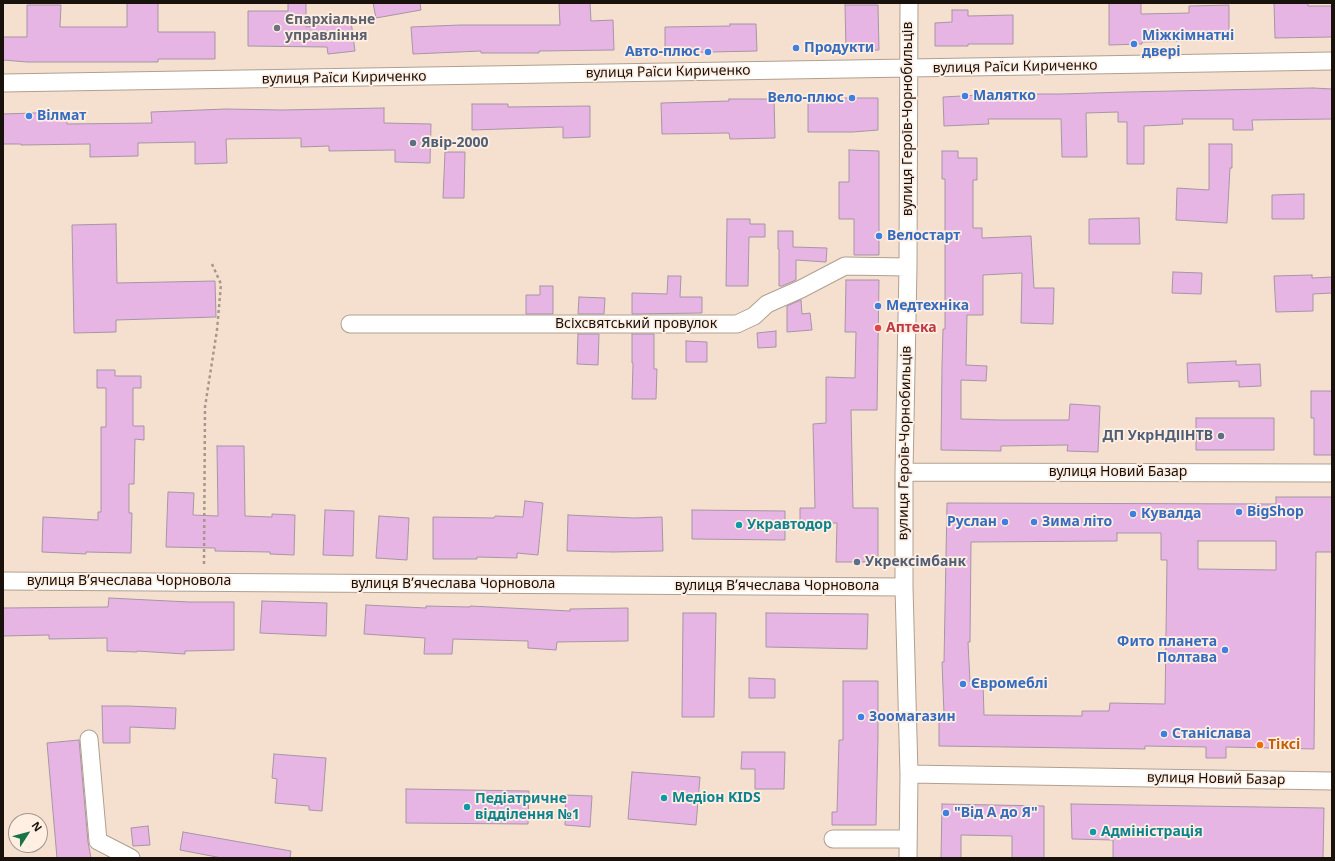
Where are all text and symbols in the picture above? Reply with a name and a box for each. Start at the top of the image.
place label: Єпархіальне управління [285,12,375,44]
street label: вулиця Героїв-Чорнобильців [900,22,916,216]
marker: Єпархіальне управління [272,23,282,33]
place label: Міжкімнатні двері [1142,28,1234,60]
marker: Міжкімнатні двері [1129,39,1139,49]
place label: Продукти [804,40,874,56]
marker: Продукти [791,43,801,53]
place label: Авто-плюс [625,44,700,60]
marker: Авто-плюс [703,47,713,57]
street label: вулиця Раїси Кириченко [932,57,1098,77]
street label: вулиця Раїси Кириченко [585,62,751,82]
street label: вулиця Раїси Кириченко [261,68,427,88]
place label: Малятко [973,88,1036,104]
place label: Вело-плюс [768,90,844,106]
marker: Малятко [960,91,970,101]
marker: Вело-плюс [847,93,857,103]
place label: Вілмат [37,108,86,124]
marker: Вілмат [24,111,34,121]
place label: Явір-2000 [421,135,489,151]
marker: Явір-2000 [408,138,418,148]
place label: Велостарт [887,228,960,244]
marker: Велостарт [874,231,884,241]
place label: Медтехніка [886,298,969,314]
marker: Медтехніка [873,301,883,311]
street label: Всіхсвятський провулок [555,316,717,332]
place label: Аптека [886,320,937,336]
marker: Аптека [873,323,883,333]
street label: вулиця Героїв-Чорнобильців [895,346,915,540]
place label: ДП УкрНДІІНТВ [1103,428,1213,444]
marker: ДП УкрНДІІНТВ [1216,431,1226,441]
street label: вулиця Новий Базар [1049,464,1187,480]
place label: BigShop [1247,504,1304,520]
place label: Кувалда [1141,506,1201,522]
marker: BigShop [1234,507,1244,517]
marker: Кувалда [1128,509,1138,519]
place label: Руслан [947,514,997,530]
place label: Зима літо [1042,514,1112,530]
place label: Укравтодор [747,517,832,533]
marker: Руслан [1000,517,1010,527]
marker: Зима літо [1029,517,1039,527]
marker: Укравтодор [734,520,744,530]
place label: Укрексімбанк [865,554,966,570]
marker: Укрексімбанк [852,557,862,567]
street label: вулиця Вʼячеслава Чорновола [27,573,231,589]
street label: вулиця Вʼячеслава Чорновола [351,576,555,592]
street label: вулиця Вʼячеслава Чорновола [675,578,879,594]
place label: Фито планета Полтава [1117,634,1217,666]
marker: Фито планета Полтава [1220,645,1230,655]
place label: Євромеблі [971,676,1048,692]
marker: Євромеблі [958,679,968,689]
place label: Зоомагазин [869,709,956,725]
marker: Зоомагазин [856,712,866,722]
place label: Станіслава [1172,726,1251,742]
marker: Станіслава [1159,729,1169,739]
place label: Тіксі [1268,737,1300,753]
marker: Тіксі [1255,740,1265,750]
street label: вулиця Новий Базар [1147,769,1285,789]
place label: Медіон KIDS [672,790,761,806]
place label: Педіатричне відділення №1 [475,791,580,824]
marker: Медіон KIDS [659,793,669,803]
marker: Педіатричне відділення №1 [462,802,472,812]
place label: "Від А до Я" [954,805,1038,821]
marker: "Від А до Я" [941,808,951,818]
north arrow [8,813,48,853]
text: N [29,818,46,834]
place label: Адміністрація [1101,824,1203,840]
marker: Адміністрація [1088,827,1098,837]

